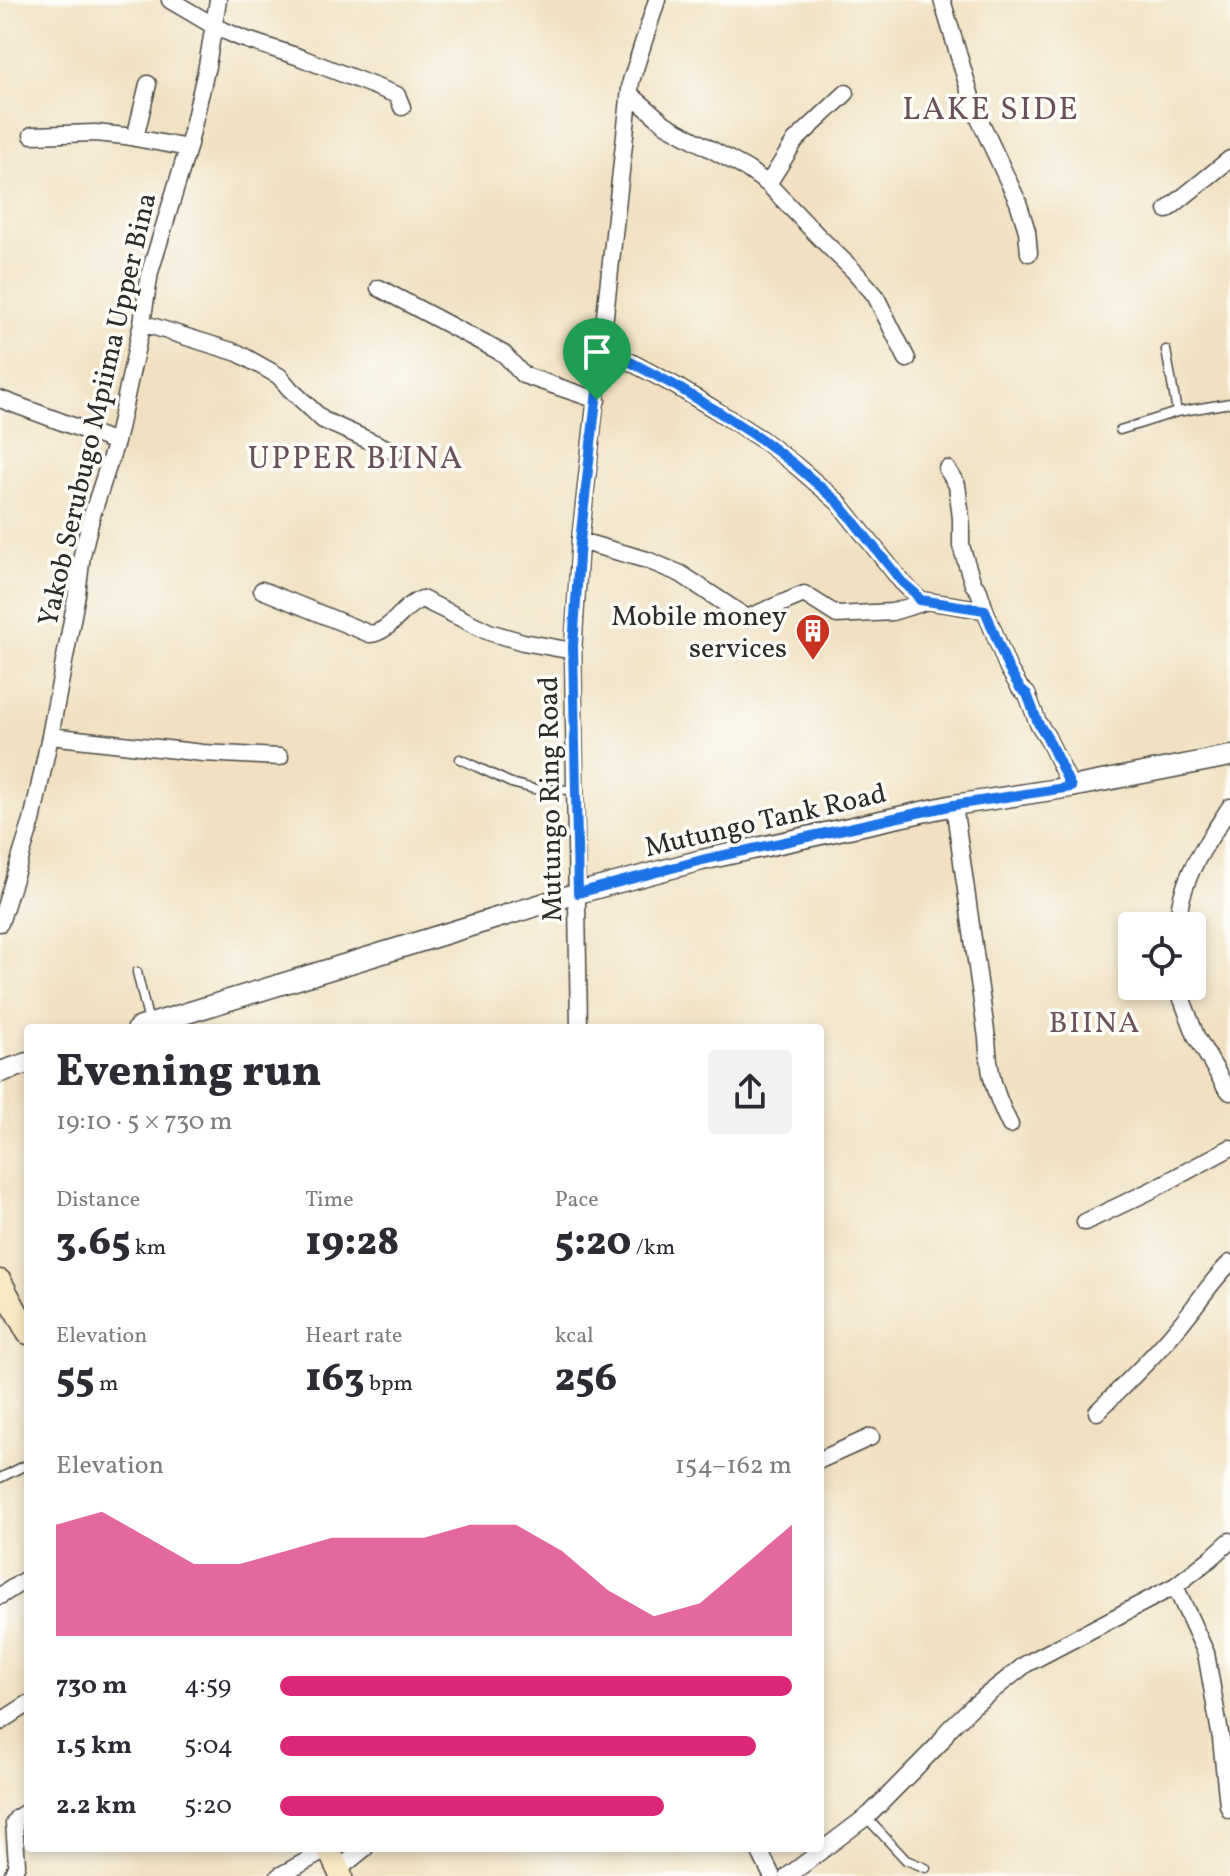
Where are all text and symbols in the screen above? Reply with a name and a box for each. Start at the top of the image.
district label: LAKE SIDE [902,89,1080,133]
street label: Yakob Serubugo Mpiima Upper Bina [30,189,167,630]
pin [563,318,631,400]
icon: arrive [575,330,619,374]
district label: UPPER BIINA [248,438,464,482]
place label: Mobile money services [611,598,787,669]
building icon: Mobile money services [794,612,832,662]
street label: Mutungo Ring Road [530,676,573,922]
street label: Mutungo Tank Road [641,775,890,868]
map controls [1118,912,1206,1000]
button: locate [1118,912,1206,1000]
district label: BIINA [1049,1003,1141,1045]
text: Evening run [56,1043,322,1104]
button: share [708,1050,792,1134]
text: 19:10 · 5 × 730 m [56,1104,233,1140]
text: Distance [56,1185,140,1216]
text: Time [305,1185,354,1216]
text: Pace [555,1185,599,1216]
text: 3.65 [56,1216,130,1272]
text: 19:28 [305,1216,399,1272]
text: 5:20 [555,1216,631,1272]
text: km [130,1233,166,1264]
text: /km [631,1233,675,1264]
text: Elevation [56,1321,147,1352]
text: Heart rate [305,1321,402,1352]
text: kcal [555,1321,594,1352]
text: 55 [56,1352,94,1408]
text: 163 [305,1352,365,1408]
text: 256 [555,1352,617,1408]
text: m [94,1369,118,1400]
text: bpm [365,1369,413,1400]
text: Elevation [56,1448,164,1484]
text: 154–162 m [675,1448,792,1484]
text: 730 m [56,1668,127,1704]
text: 4:59 [184,1668,231,1704]
text: 1.5 km [56,1728,132,1764]
text: 5:04 [184,1728,233,1764]
text: 2.2 km [56,1788,137,1824]
text: 5:20 [184,1788,232,1824]

